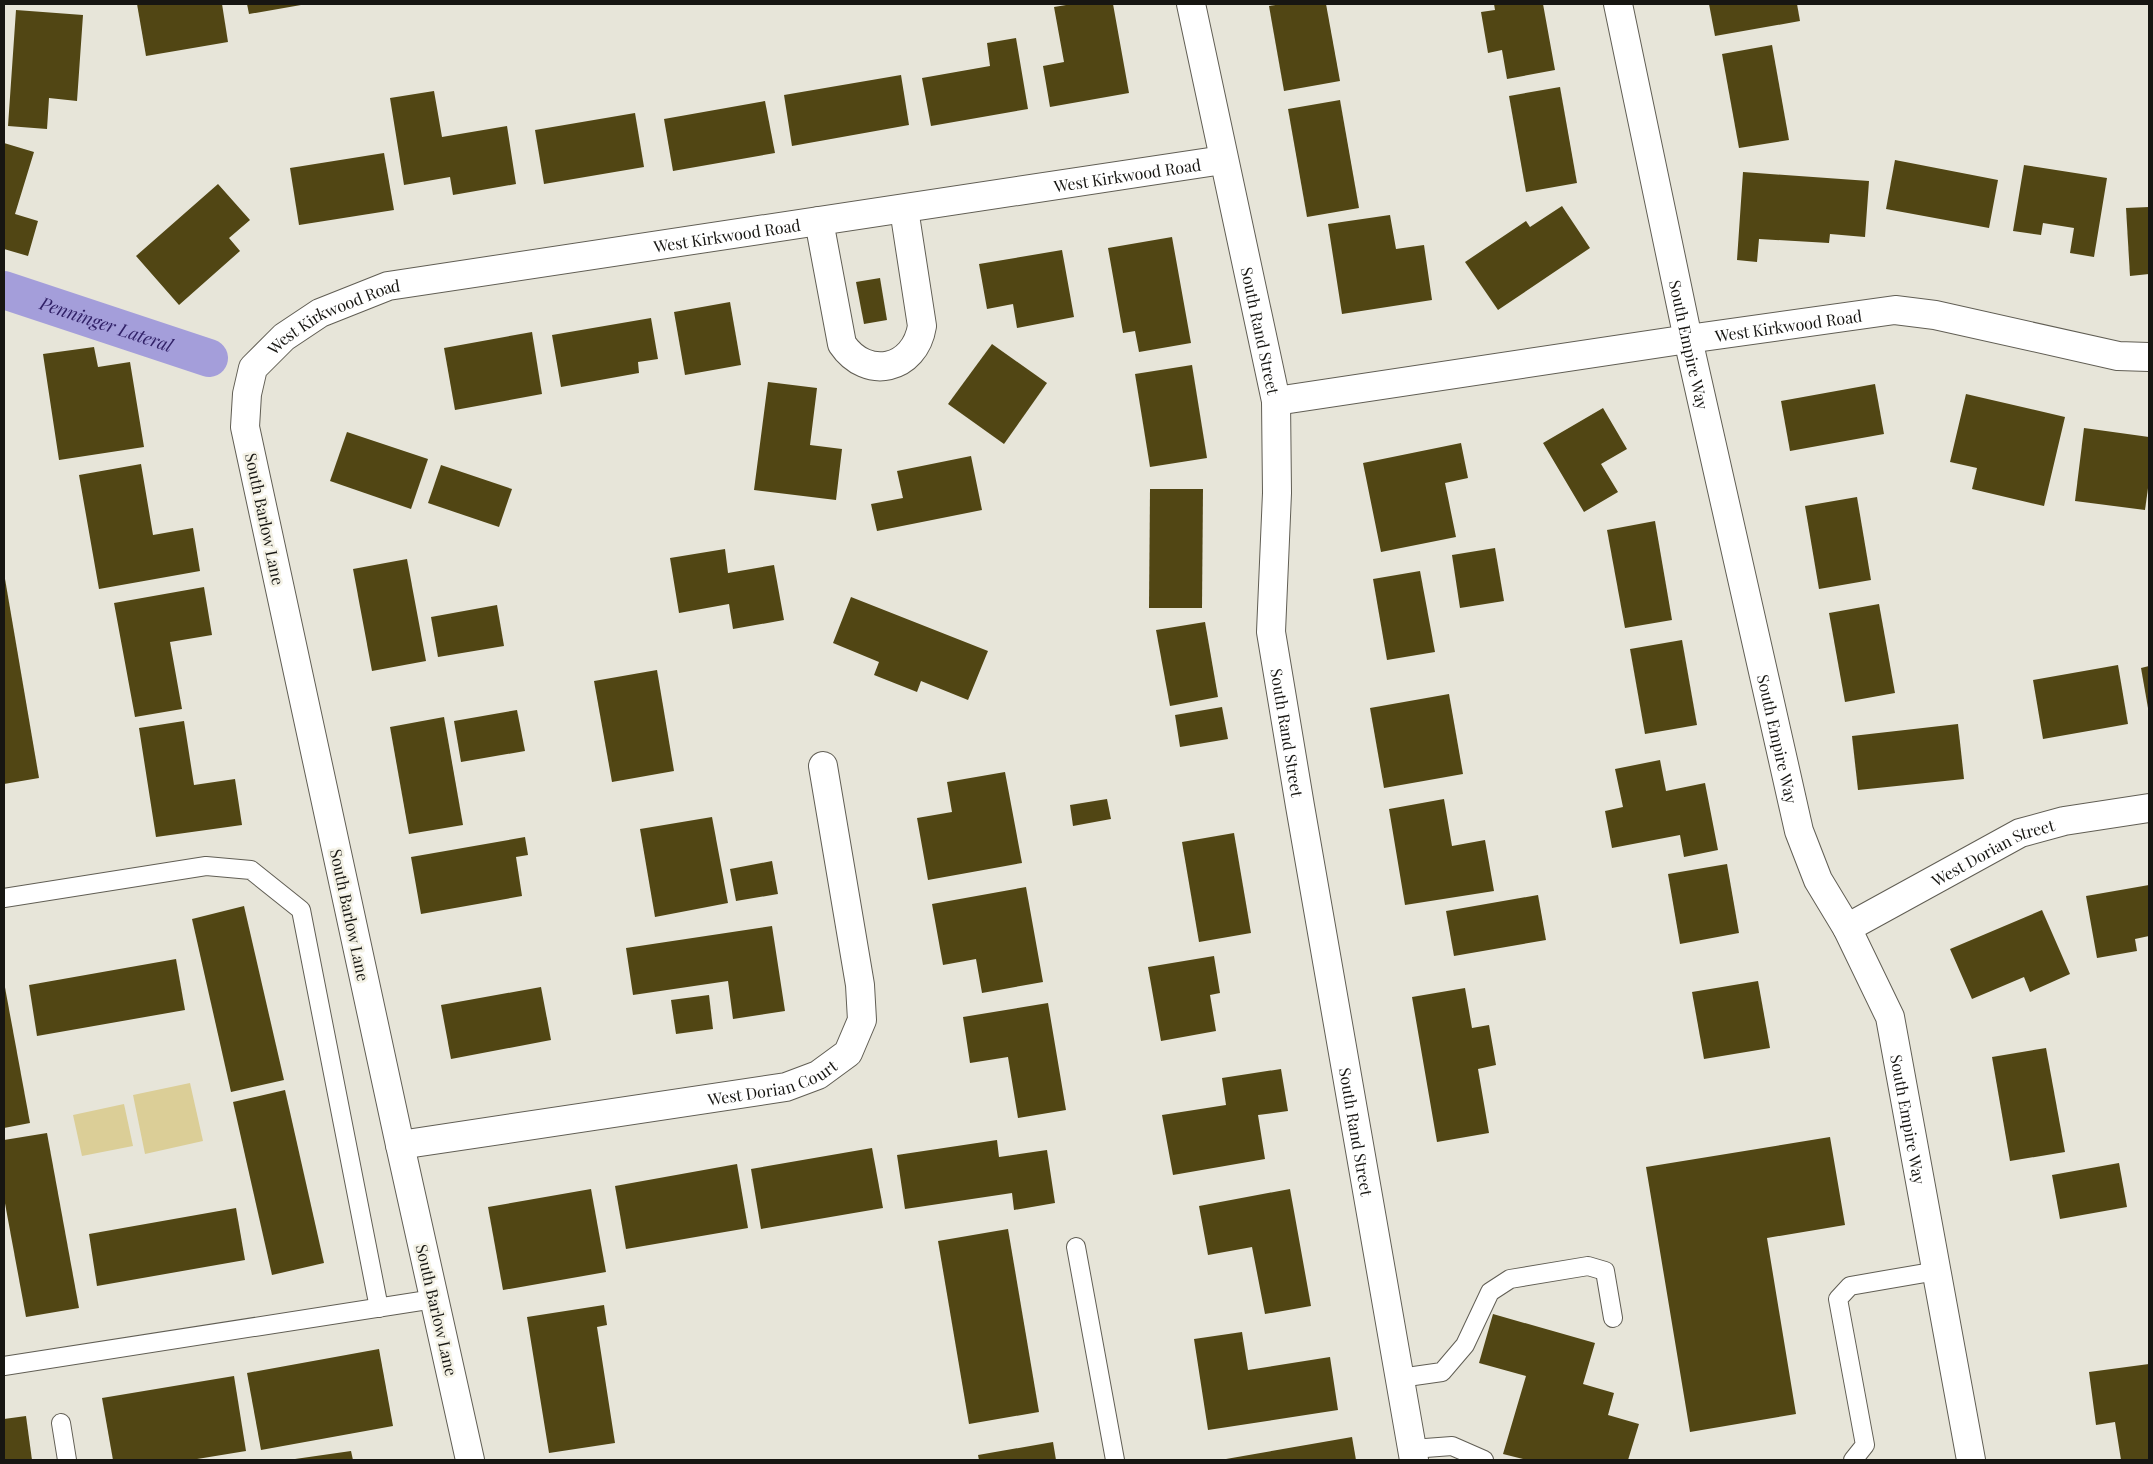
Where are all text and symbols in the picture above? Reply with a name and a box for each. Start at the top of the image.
street label: West Kirkwood Road [1052,153,1202,196]
street label: West Kirkwood Road [651,213,802,256]
street label: South Rand Street [1237,265,1285,397]
street label: West Kirkwood Road [262,274,401,359]
street label: South Empire Way [1665,278,1714,411]
water label: Penninger Lateral [36,290,177,358]
street label: West Kirkwood Road [1712,304,1863,346]
street label: South Barlow Lane [241,451,289,587]
street label: South Rand Street [1267,667,1309,799]
street label: South Empire Way [1753,672,1803,805]
street label: West Dorian Street [1927,814,2057,891]
street label: South Barlow Lane [326,847,374,983]
street label: South Empire Way [1887,1053,1931,1186]
street label: West Dorian Court [705,1054,841,1109]
street label: South Rand Street [1335,1066,1378,1198]
street label: South Barlow Lane [412,1242,462,1378]

